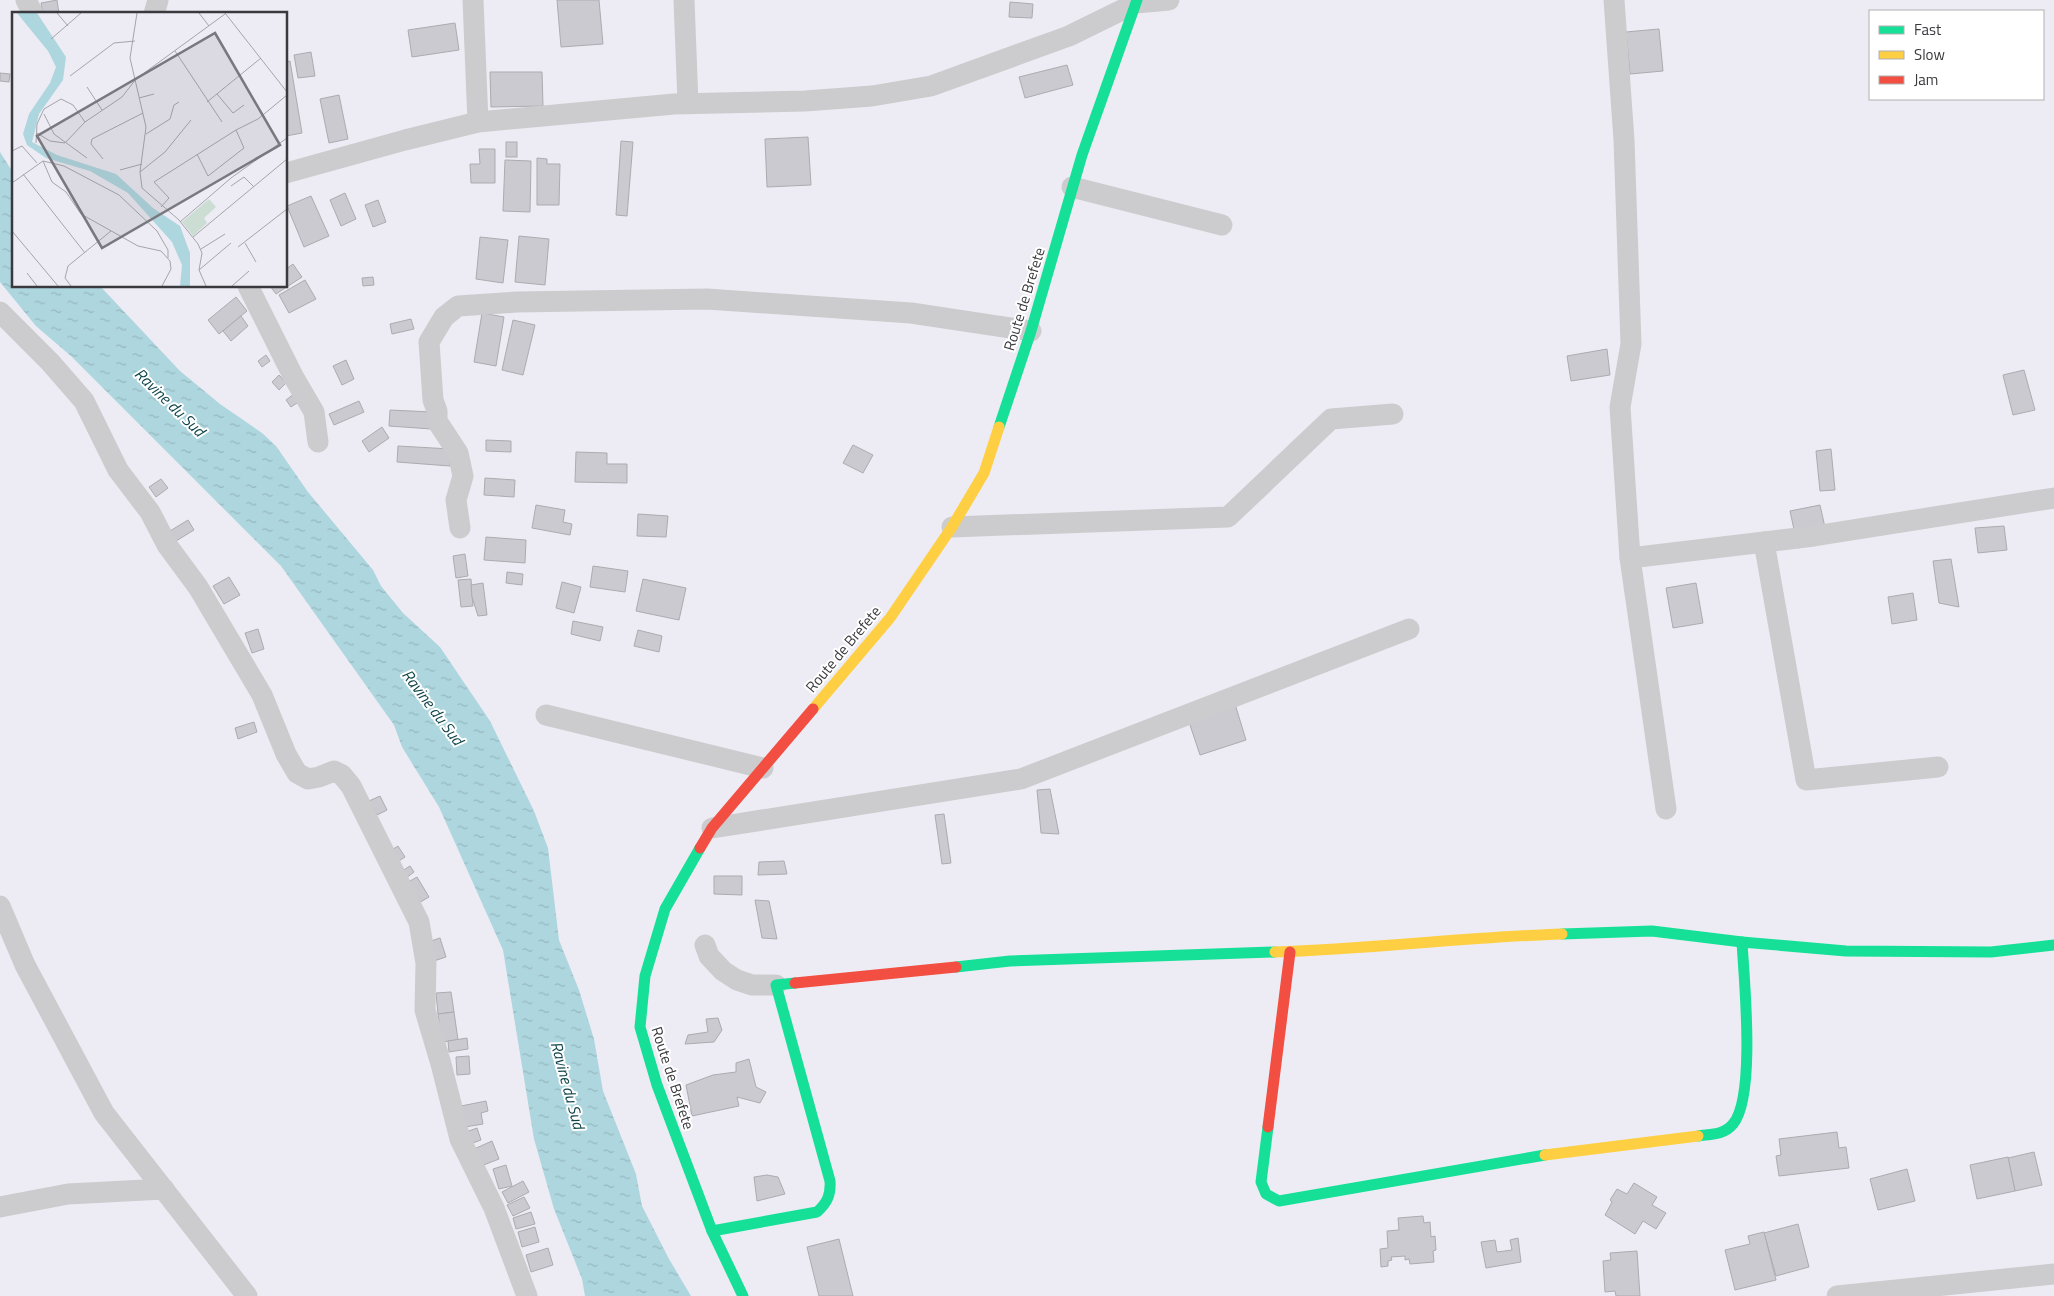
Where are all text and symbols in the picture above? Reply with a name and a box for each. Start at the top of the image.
legend [1869,10,2044,100]
inset map [12,12,288,288]
text: Fast [1914,18,1942,41]
text: Slow [1914,43,1945,66]
text: Jam [1914,68,1938,91]
street label: Route de Brefete [997,244,1051,354]
water label: Ravine du Sud [129,362,212,443]
street label: Route de Brefete [800,601,886,697]
water label: Ravine du Sud [396,664,471,752]
street label: Route de Brefete [646,1024,700,1132]
water label: Ravine du Sud [545,1039,592,1133]

